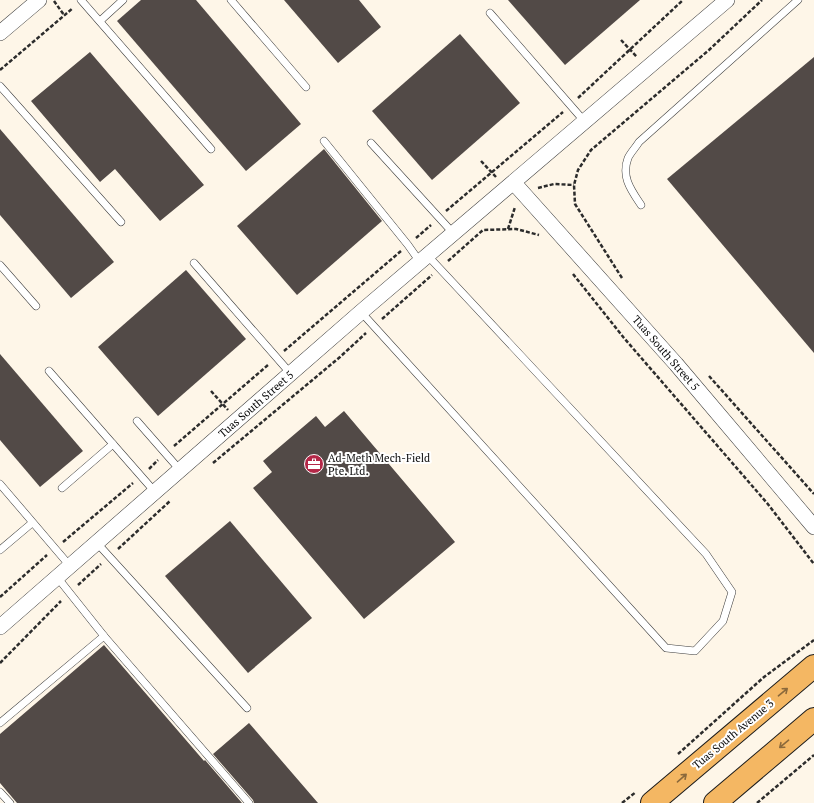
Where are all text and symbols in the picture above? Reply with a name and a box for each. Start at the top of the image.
street label: Tuas South Street 5 [629,312,703,394]
street label: Tuas South Street 5 [215,367,297,441]
place label: Ad-Meth Mech-Field Pte. Ltd. [328,451,430,478]
office icon: Ad-Meth Mech-Field Pte. Ltd. [303,453,325,475]
one-way arrow [778,687,789,696]
street label: Tuas South Avenue 3 [690,696,777,772]
one-way arrow [779,739,790,748]
one-way arrow [677,773,687,782]

